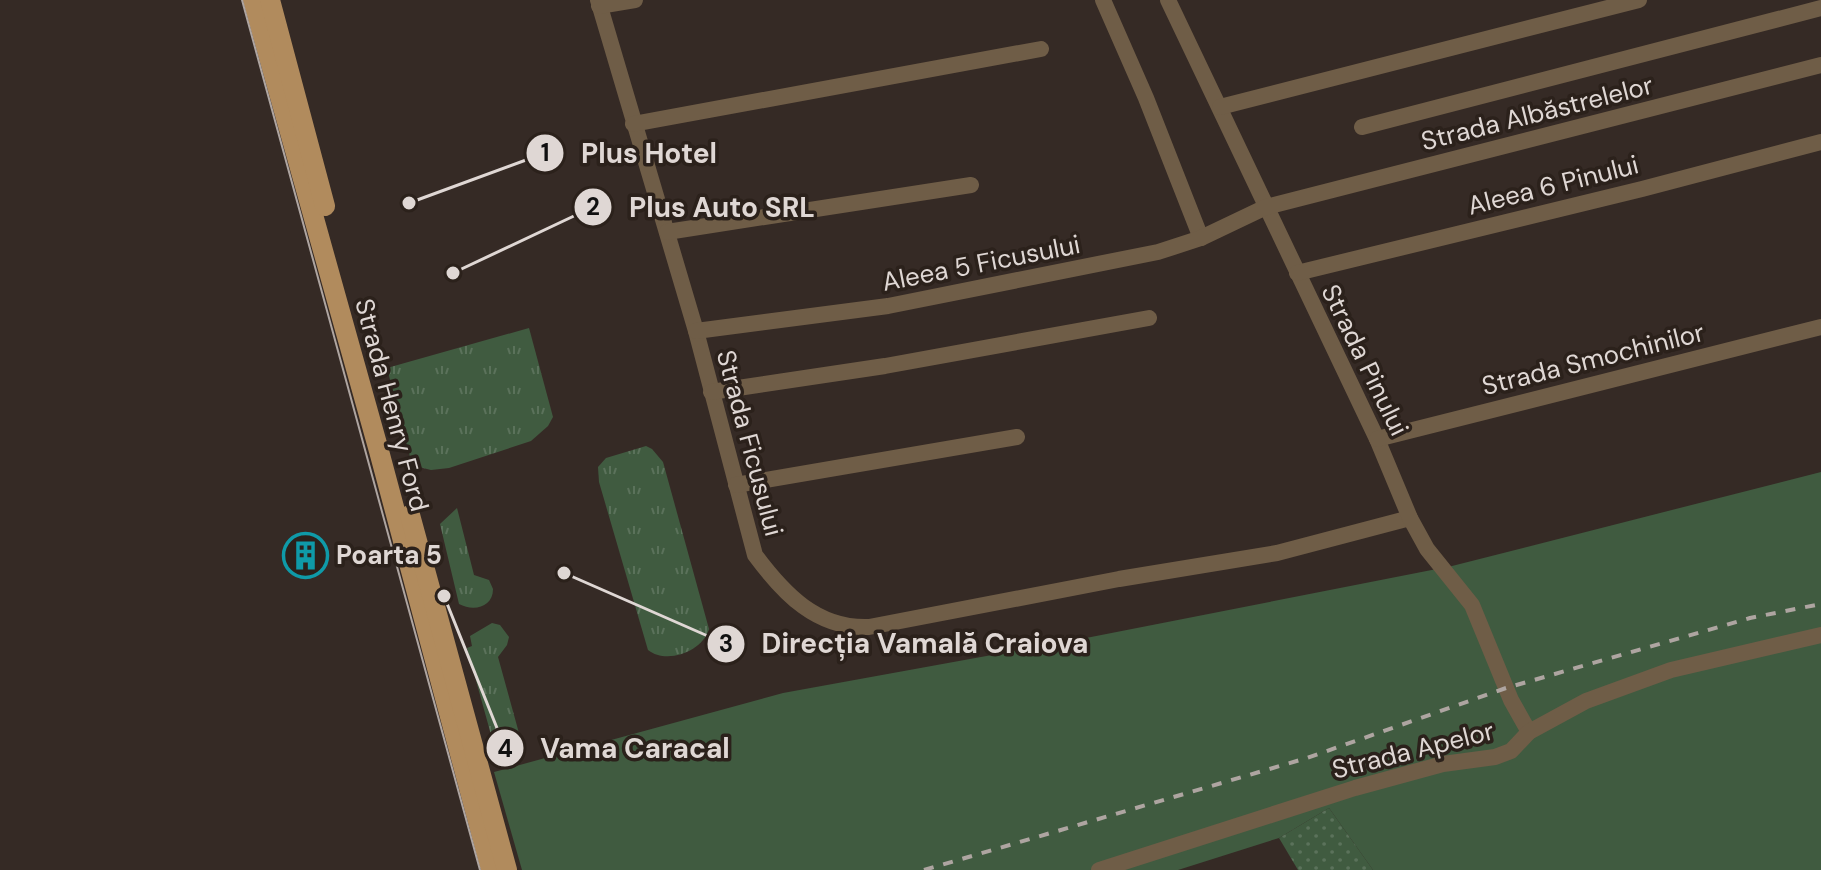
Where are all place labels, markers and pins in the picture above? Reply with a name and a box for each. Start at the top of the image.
callout: Plus Hotel [525,127,733,179]
callout: Plus Auto SRL [573,181,831,233]
building icon: Poarta 5 [281,531,329,579]
place label: Poarta 5 [336,538,442,572]
callout: Direcția Vamală Craiova [706,618,1104,670]
callout: Vama Caracal [485,722,746,774]

